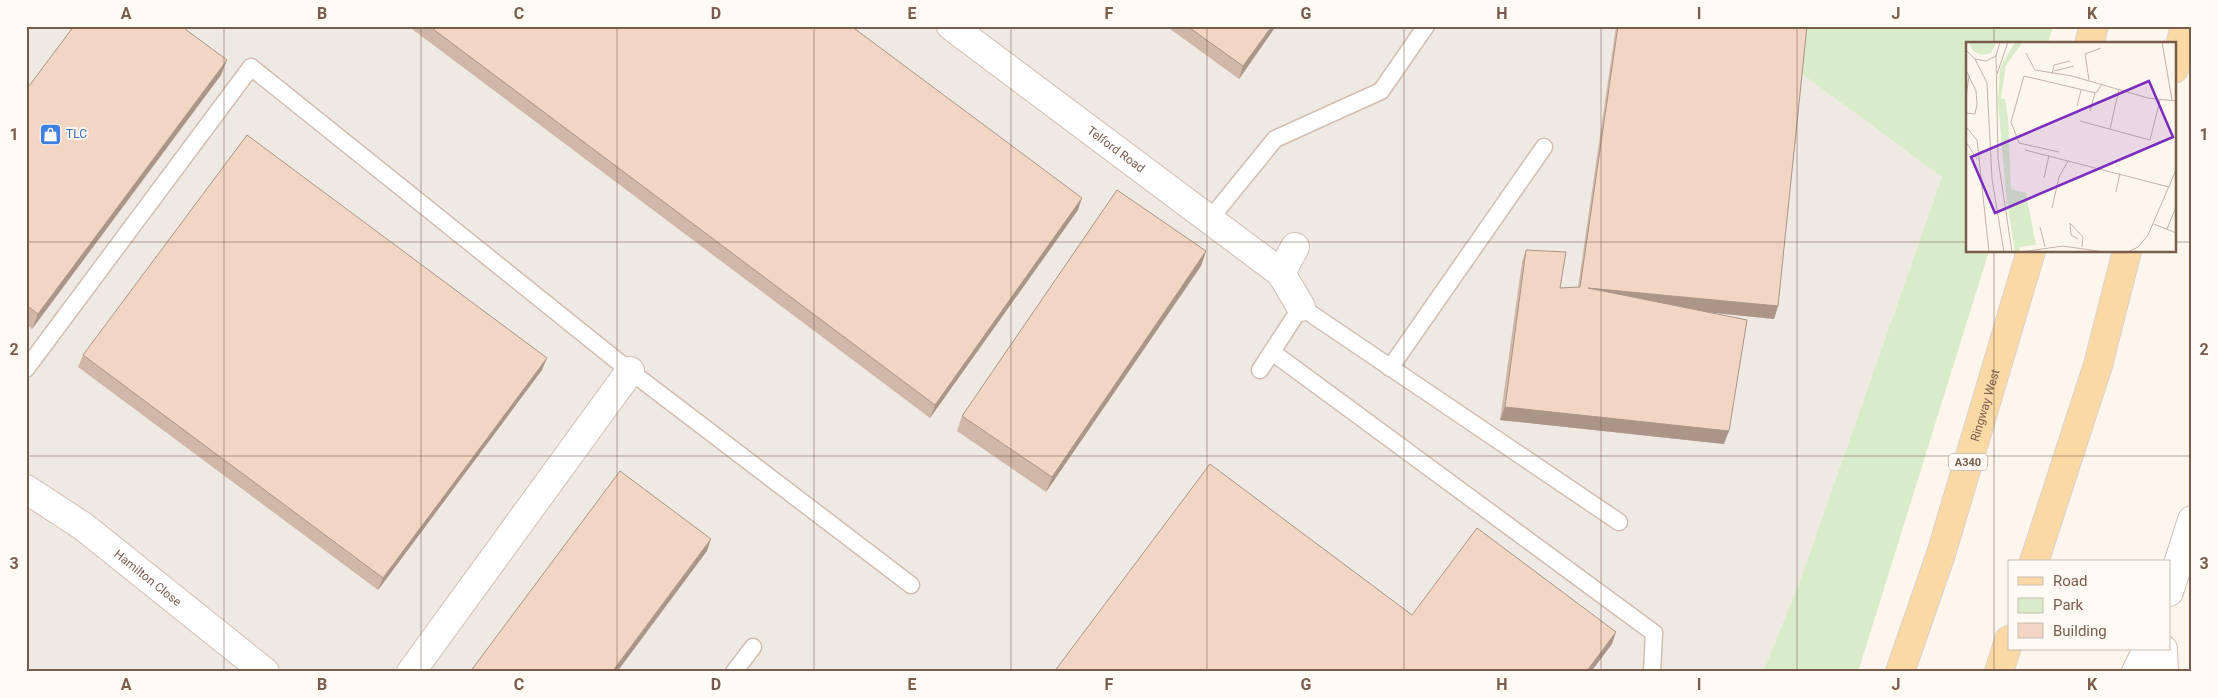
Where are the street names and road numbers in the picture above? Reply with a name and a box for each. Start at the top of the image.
street label: Telford Road [1084,123,1147,175]
street label: Ringway West [1968,367,2003,443]
road number: A340 [1949,454,1987,471]
street label: Hamilton Close [111,547,184,609]

